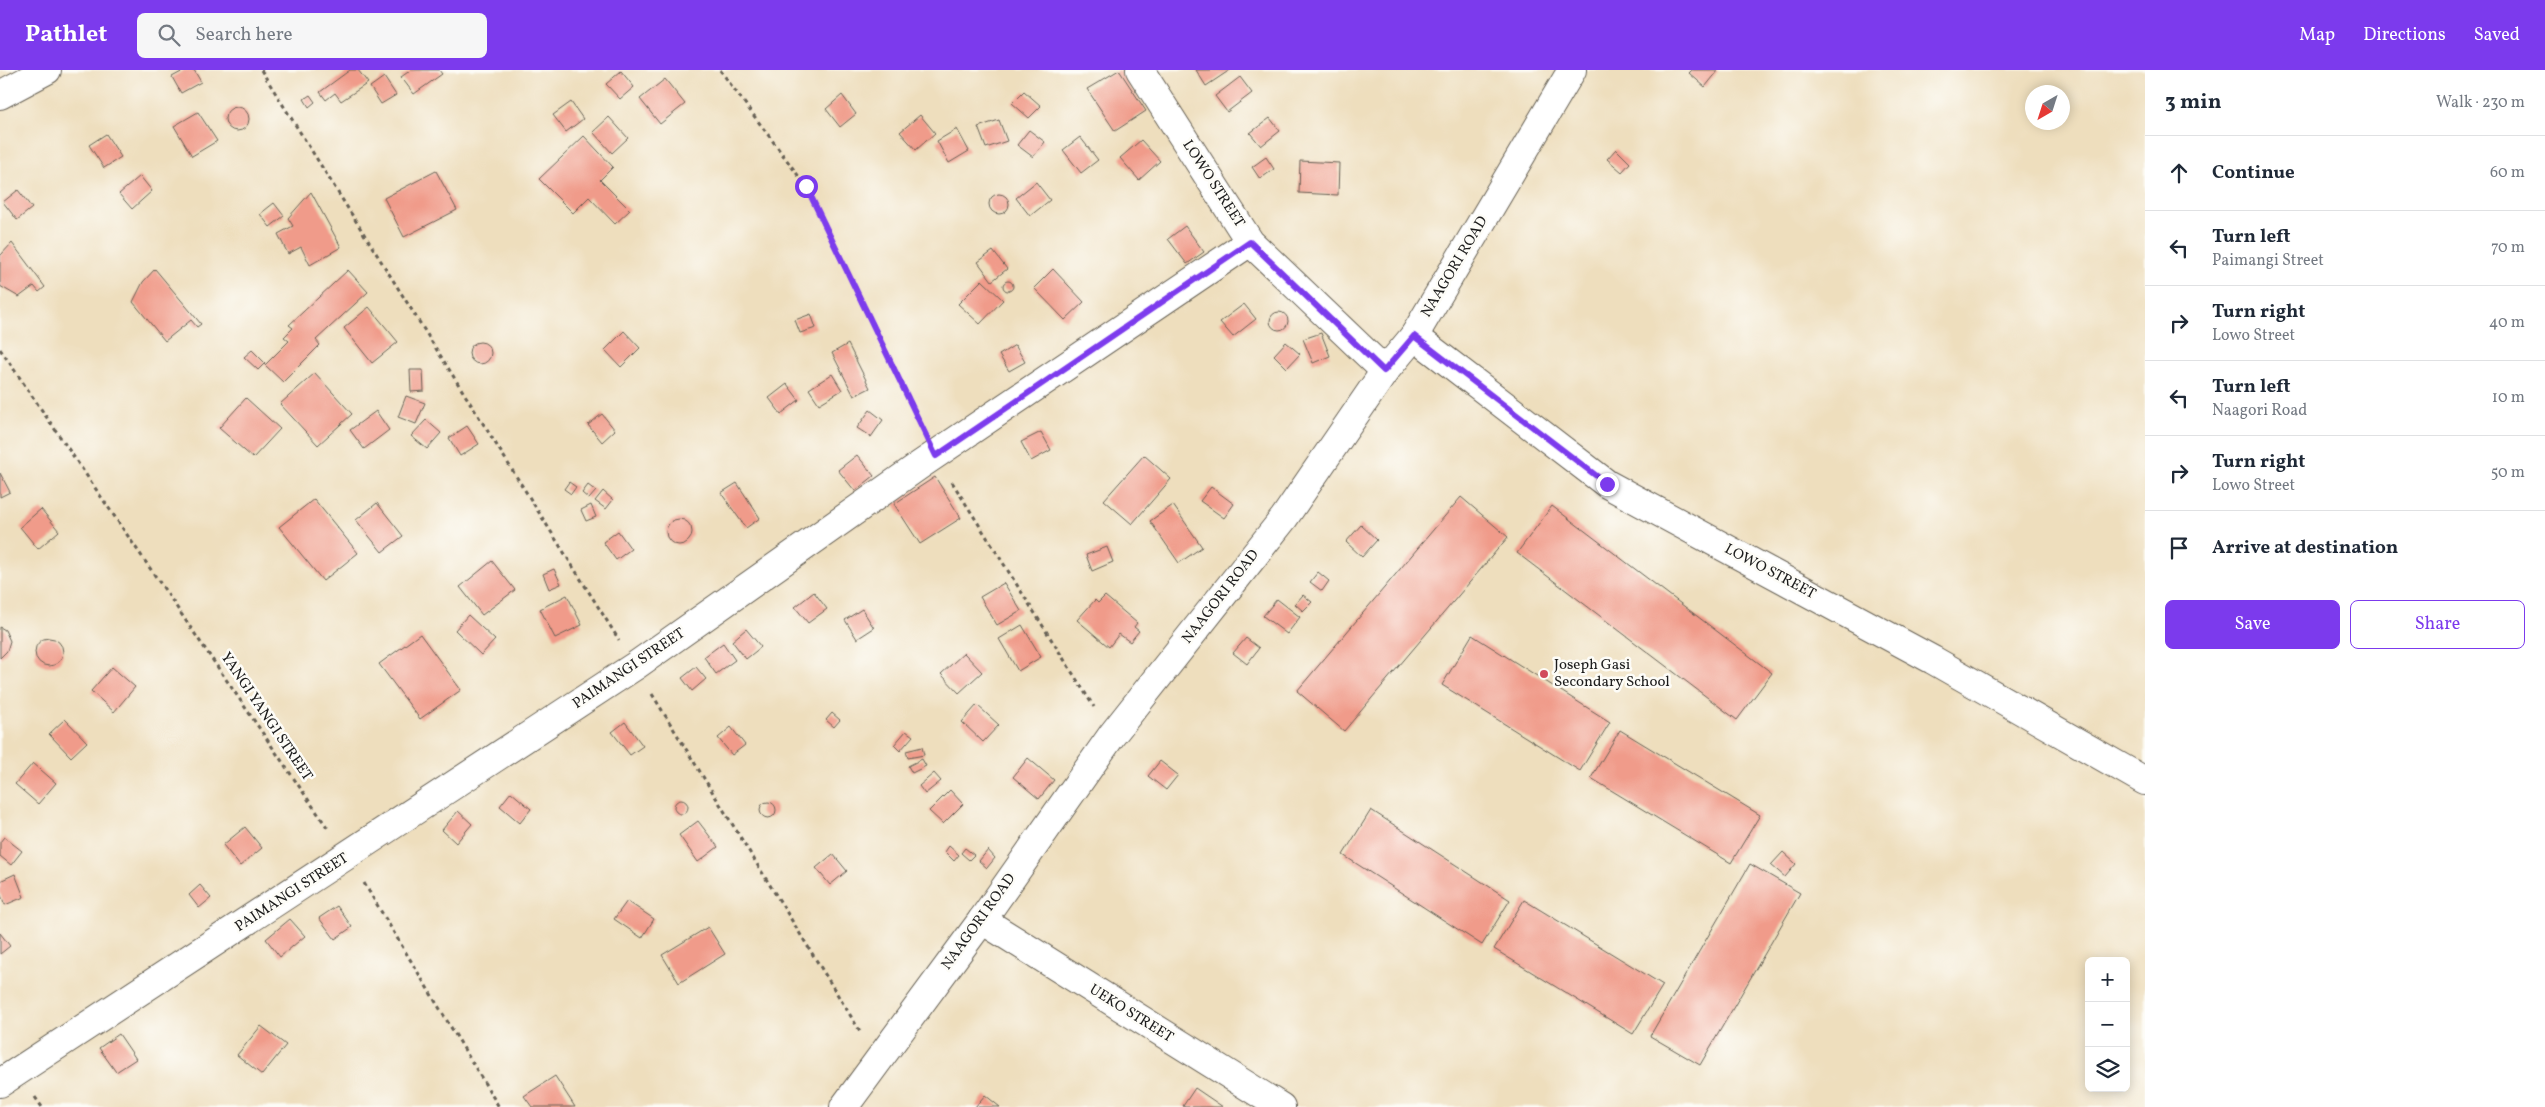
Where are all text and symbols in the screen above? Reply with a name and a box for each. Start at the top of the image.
search box [137,13,487,58]
text: Pathlet [25,18,107,52]
icon: search [155,21,183,49]
text: Search here [195,22,293,48]
text: Map [2299,23,2335,48]
text: Directions [2363,23,2446,48]
text: Saved [2474,23,2520,48]
north arrow [2025,85,2070,130]
text: 3 min [2165,88,2221,117]
text: Walk · 230 m [2436,92,2525,114]
street label: LOWO STREET [1177,136,1249,232]
icon: ahead [2165,159,2193,187]
text: Continue [2212,160,2295,186]
text: 60 m [2490,162,2525,184]
route start [795,175,818,198]
street label: NAAGORI ROAD [1416,212,1494,322]
text: Turn left [2212,224,2291,250]
icon: left [2165,234,2193,262]
text: 70 m [2491,237,2525,259]
text: Paimangi Street [2212,250,2324,272]
text: Turn right [2212,299,2305,325]
icon: right [2165,309,2193,337]
text: 40 m [2489,312,2525,334]
text: Lowo Street [2212,325,2295,347]
text: Turn left [2212,374,2291,400]
icon: left [2165,384,2193,412]
text: 10 m [2492,387,2525,409]
text: Naagori Road [2212,400,2307,422]
text: Turn right [2212,449,2305,475]
icon: right [2165,459,2193,487]
text: 50 m [2491,462,2525,484]
route end [1596,473,1619,496]
text: Lowo Street [2212,475,2295,497]
icon: arrive [2165,534,2193,562]
text: Arrive at destination [2212,535,2398,561]
street label: LOWO STREET [1721,539,1820,605]
street label: NAAGORI ROAD [1177,545,1265,649]
button: Save [2165,600,2340,649]
button: Share [2350,600,2525,649]
street label: PAIMANGI STREET [569,623,690,715]
street label: YANGI YANGI STREET [215,648,317,786]
place label: Joseph Gasi Secondary School [1554,655,1670,693]
marker: Joseph Gasi Secondary School [1538,668,1550,680]
street label: PAIMANGI STREET [231,848,353,938]
street label: NAAGORI ROAD [937,869,1021,975]
map controls [2085,957,2130,1092]
button: + [2085,957,2130,1002]
street label: UEKO STREET [1085,980,1177,1048]
button: − [2085,1002,2130,1047]
button: layers [2085,1047,2130,1092]

